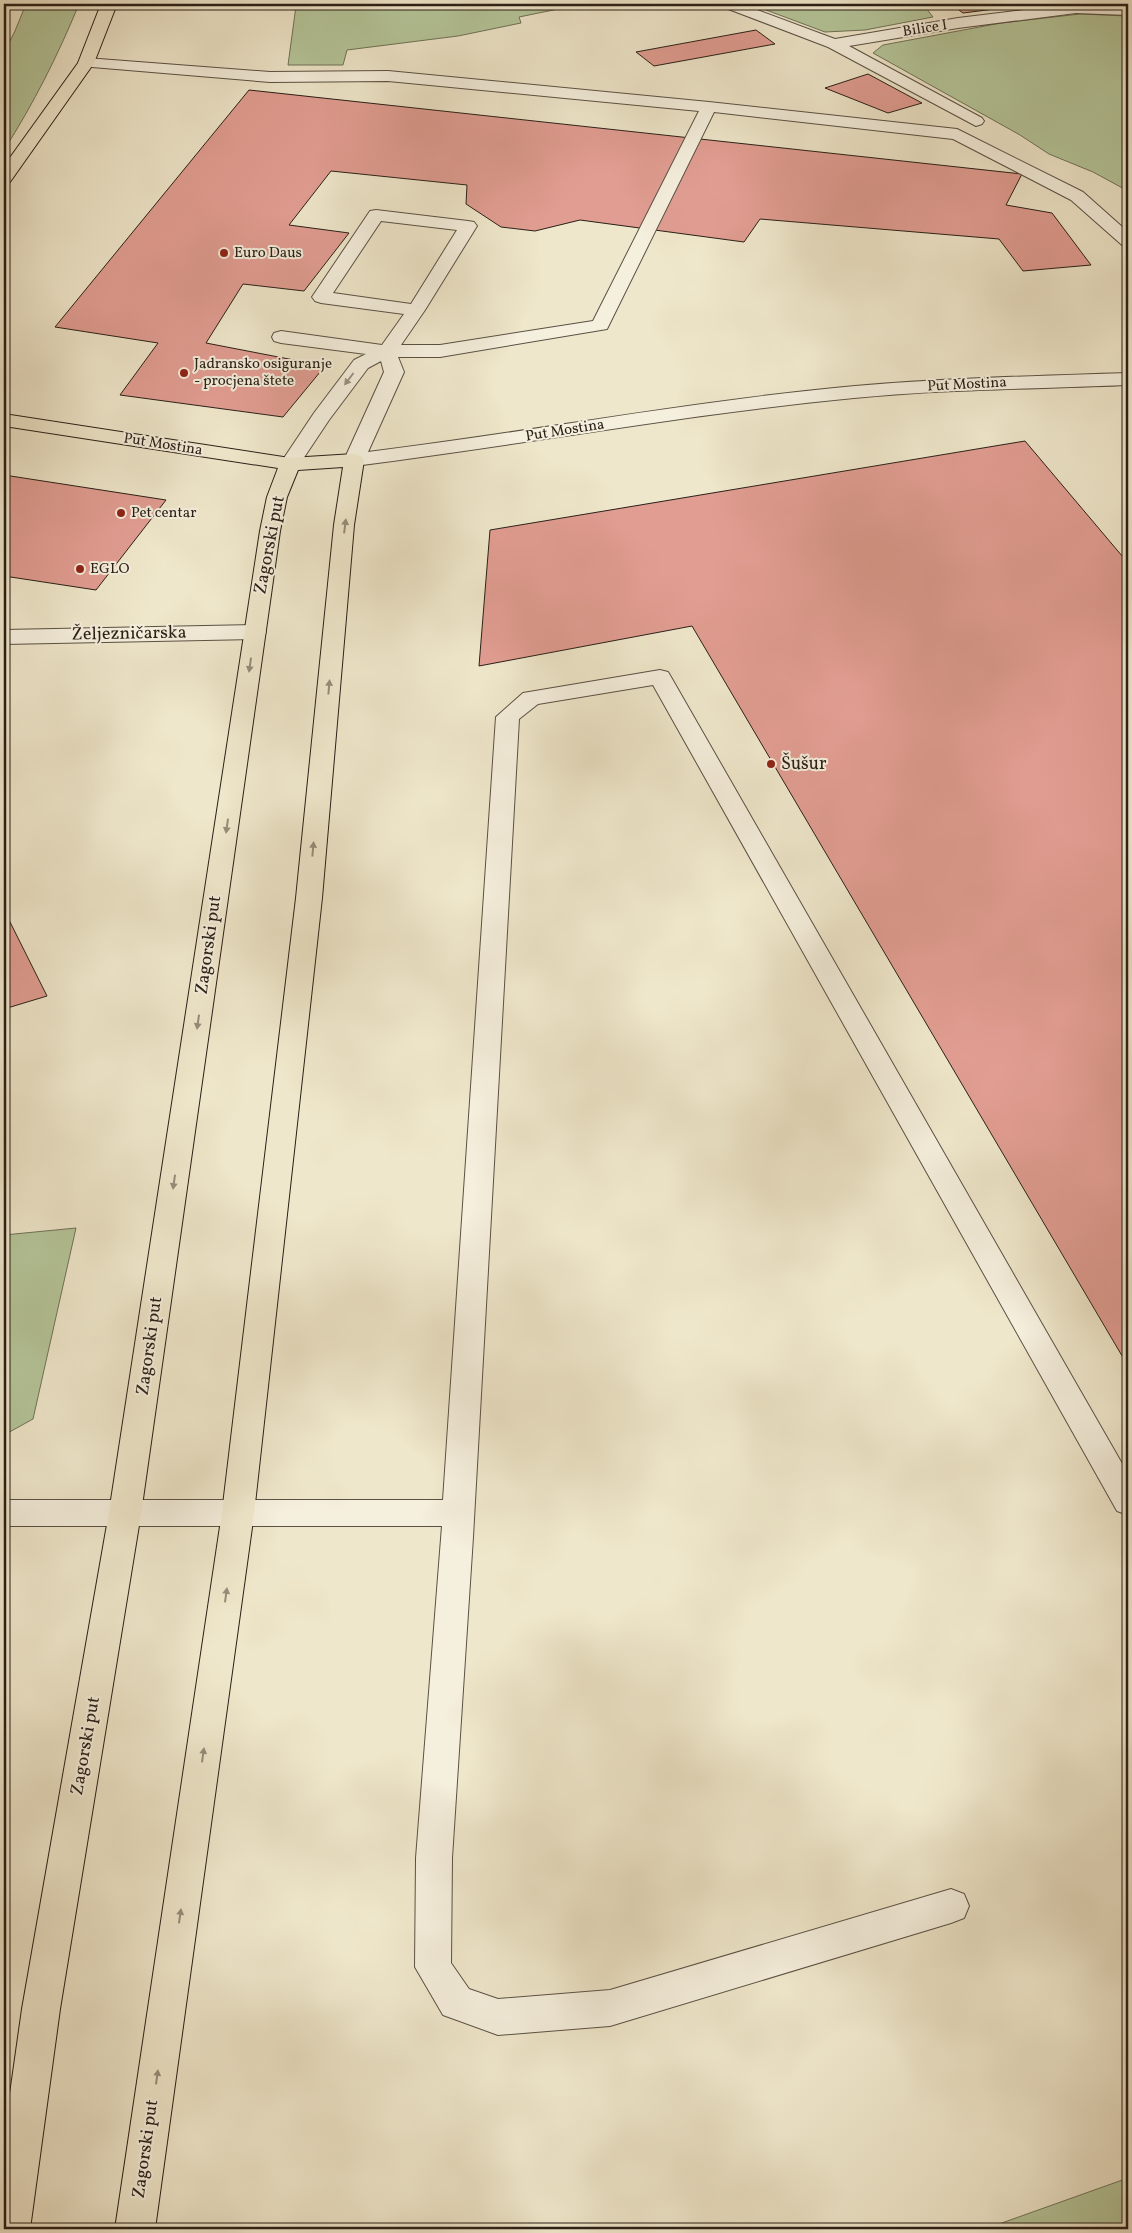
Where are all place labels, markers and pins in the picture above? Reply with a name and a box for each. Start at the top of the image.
place label: Euro Daus [234,243,302,264]
marker: Euro Daus [218,247,230,259]
place label: Jadransko osiguranje - procjena štete [194,354,332,392]
marker: Jadransko osiguranje - procjena štete [178,367,190,379]
place label: Pet centar [131,503,197,524]
marker: Pet centar [115,507,127,519]
place label: EGLO [90,559,129,580]
marker: EGLO [74,563,86,575]
place label: Šušur [781,752,827,777]
marker: Šušur [765,758,777,770]

